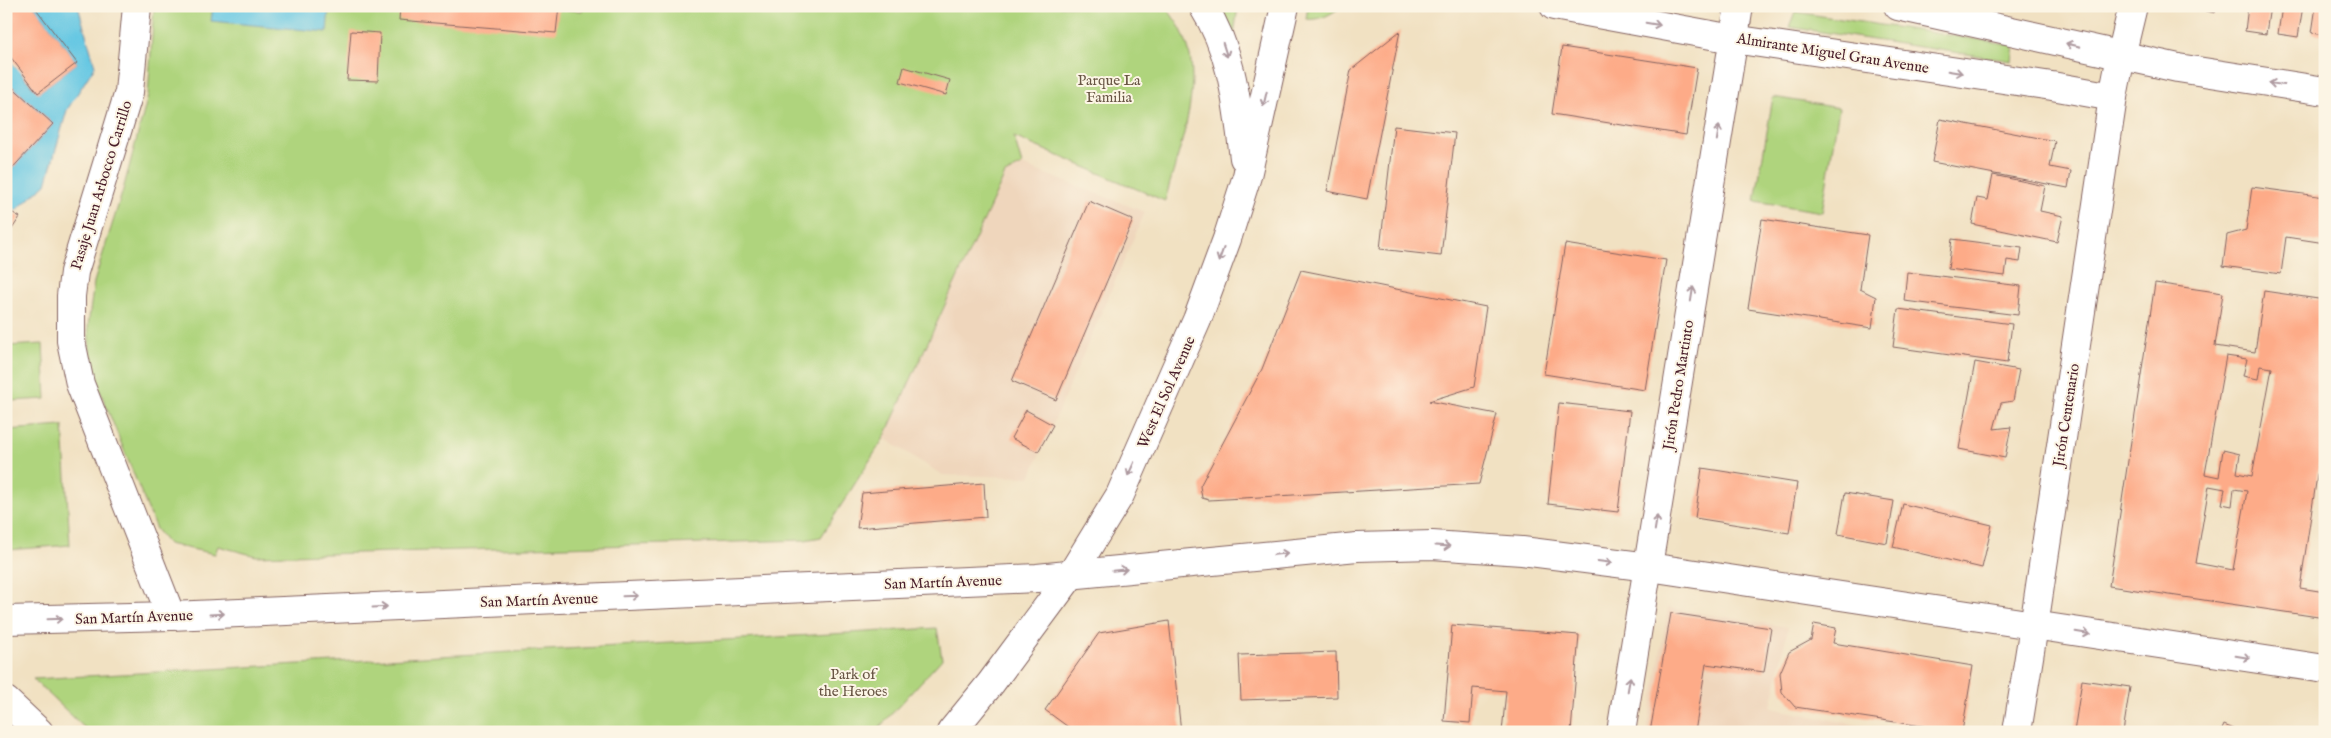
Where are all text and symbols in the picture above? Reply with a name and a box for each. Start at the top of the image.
one-way arrow [1645,20,1661,30]
street label: Almirante Miguel Grau Avenue [1735,29,1930,78]
one-way arrow [2066,40,2082,49]
one-way arrow [1220,42,1230,58]
one-way arrow [1946,67,1962,77]
park label: Parque La Familia [1077,71,1141,107]
one-way arrow [2269,78,2285,88]
one-way arrow [1260,90,1269,106]
street label: Pasaje Juan Arbocco Carrillo [67,98,136,272]
one-way arrow [1714,126,1724,142]
one-way arrow [1216,247,1225,262]
one-way arrow [1688,286,1698,302]
street label: Jirón Pedro Martinto [1659,319,1698,453]
street label: West El Sol Avenue [1133,333,1200,451]
street label: Jirón Centenario [2049,362,2084,470]
one-way arrow [1126,461,1136,476]
one-way arrow [1651,516,1661,532]
one-way arrow [1435,542,1451,551]
one-way arrow [1273,549,1289,559]
one-way arrow [1597,557,1613,567]
one-way arrow [1111,565,1127,575]
street label: San Martín Avenue [884,571,1002,594]
street label: San Martín Avenue [480,589,598,612]
one-way arrow [621,591,637,600]
one-way arrow [371,602,387,611]
street label: San Martín Avenue [75,606,193,629]
one-way arrow [209,609,225,618]
one-way arrow [46,614,63,624]
one-way arrow [2074,628,2090,638]
one-way arrow [2235,652,2251,662]
park label: Park of the Heroes [819,665,887,701]
one-way arrow [1625,676,1635,692]

